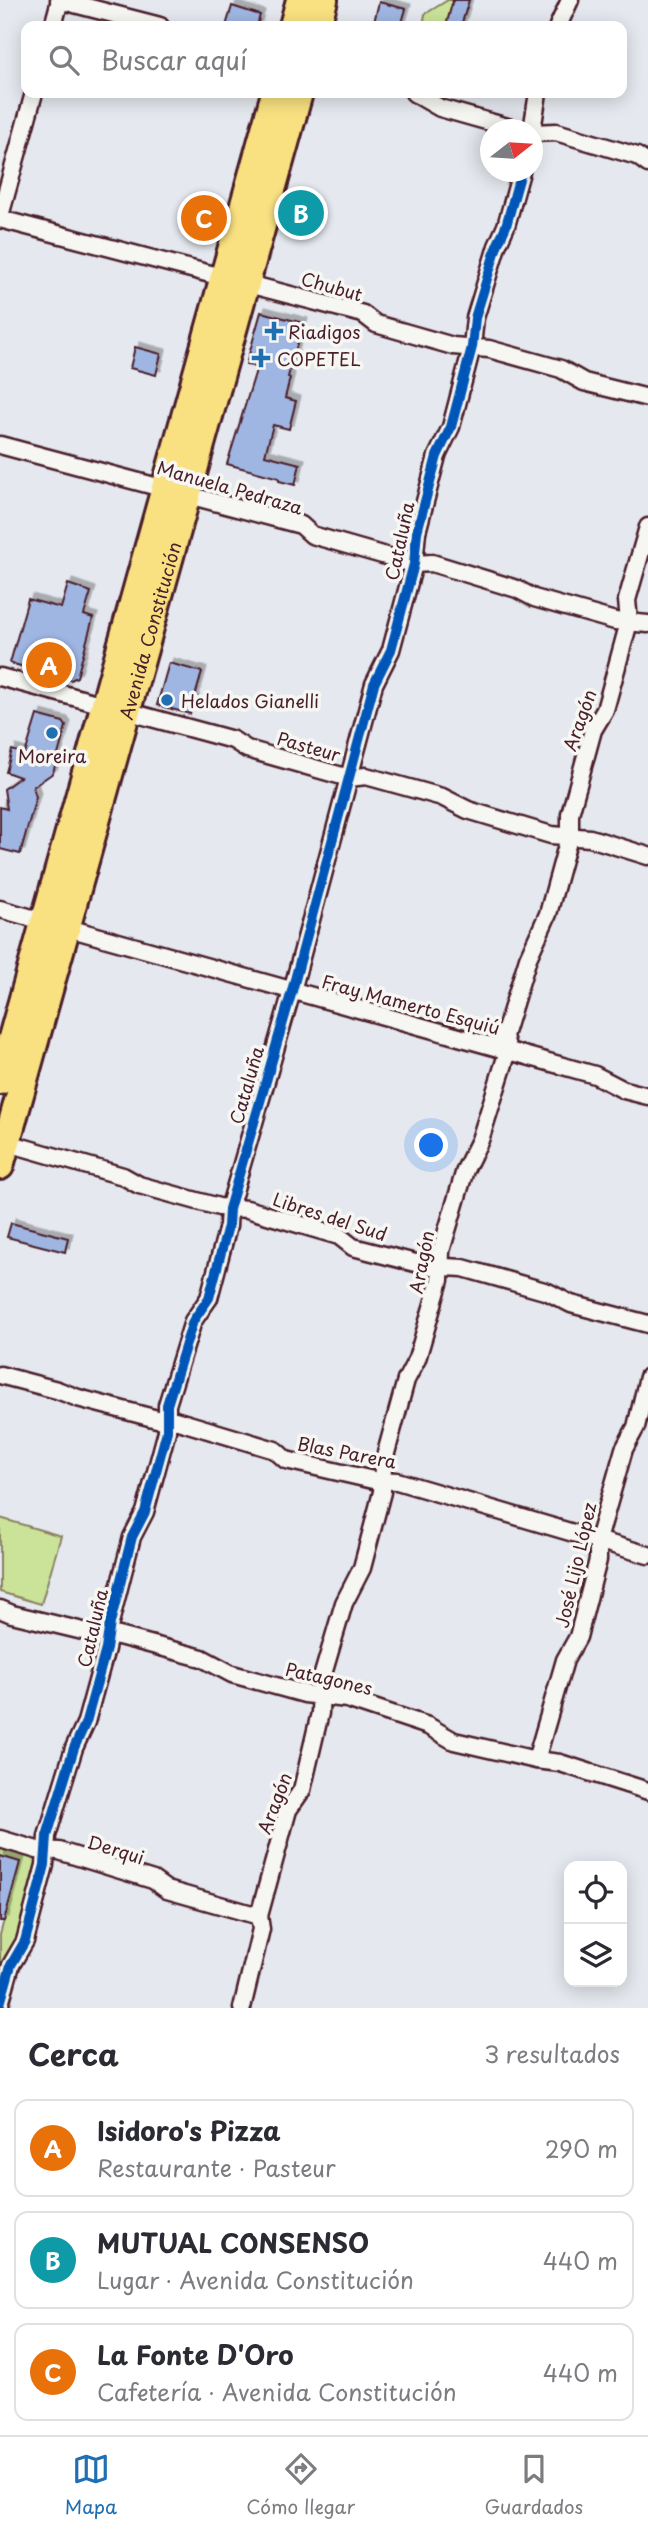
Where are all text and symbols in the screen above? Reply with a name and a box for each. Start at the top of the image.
search box [21,21,627,98]
text: Buscar aquí [101,40,247,79]
icon: search [45,41,83,79]
north arrow [480,119,543,182]
pin: B [278,187,324,239]
pin: C [181,192,227,244]
street label: Chubut [298,264,366,308]
place label: Riadigos [288,318,360,345]
marker: Riadigos [266,323,282,339]
place label: COPETEL [277,345,361,372]
marker: COPETEL [251,348,271,368]
street label: Manuela Pedraza [154,453,306,521]
street label: Cataluña [377,498,421,583]
street label: Avenida Constitución [112,538,187,722]
pin: A [26,639,72,691]
street label: Aragón [555,685,603,755]
place label: Helados Gianelli [181,687,319,714]
marker: Helados Gianelli [159,692,175,708]
street label: Pasteur [274,724,345,768]
marker: Moreira [44,725,60,741]
place label: Moreira [18,742,87,769]
street label: Fray Mamerto Esquiú [319,967,503,1041]
street label: Cataluña [222,1042,270,1127]
your location [414,1128,448,1162]
street label: Libres del Sud [270,1185,390,1247]
street label: Aragón [402,1228,440,1296]
street label: Blas Parera [295,1429,399,1475]
street label: José Lijo López [547,1499,603,1630]
street label: Cataluña [70,1585,114,1670]
street label: Patagones [283,1655,375,1701]
street label: Aragón [250,1768,298,1838]
street label: Derqui [84,1828,148,1870]
map controls [564,1861,627,1987]
button: locate [564,1861,627,1924]
button: layers [564,1924,627,1987]
text: Cerca [28,2031,119,2076]
text: 3 resultados [484,2036,620,2071]
text: Isidoro's Pizza [97,2111,281,2150]
text: A [44,2131,62,2166]
text: 290 m [545,2131,618,2166]
text: Restaurante · Pasteur [97,2150,336,2185]
text: MUTUAL CONSENSO [97,2223,369,2262]
text: B [45,2243,61,2278]
text: 440 m [543,2243,618,2278]
text: Lugar · Avenida Constitución [97,2262,414,2297]
text: La Fonte D'Oro [97,2335,294,2374]
text: C [44,2355,62,2390]
text: 440 m [543,2355,618,2390]
text: Cafetería · Avenida Constitución [97,2374,456,2409]
tab: Mapa [65,2450,117,2520]
tab: Cómo llegar [246,2450,355,2520]
tab: Guardados [484,2450,583,2520]

